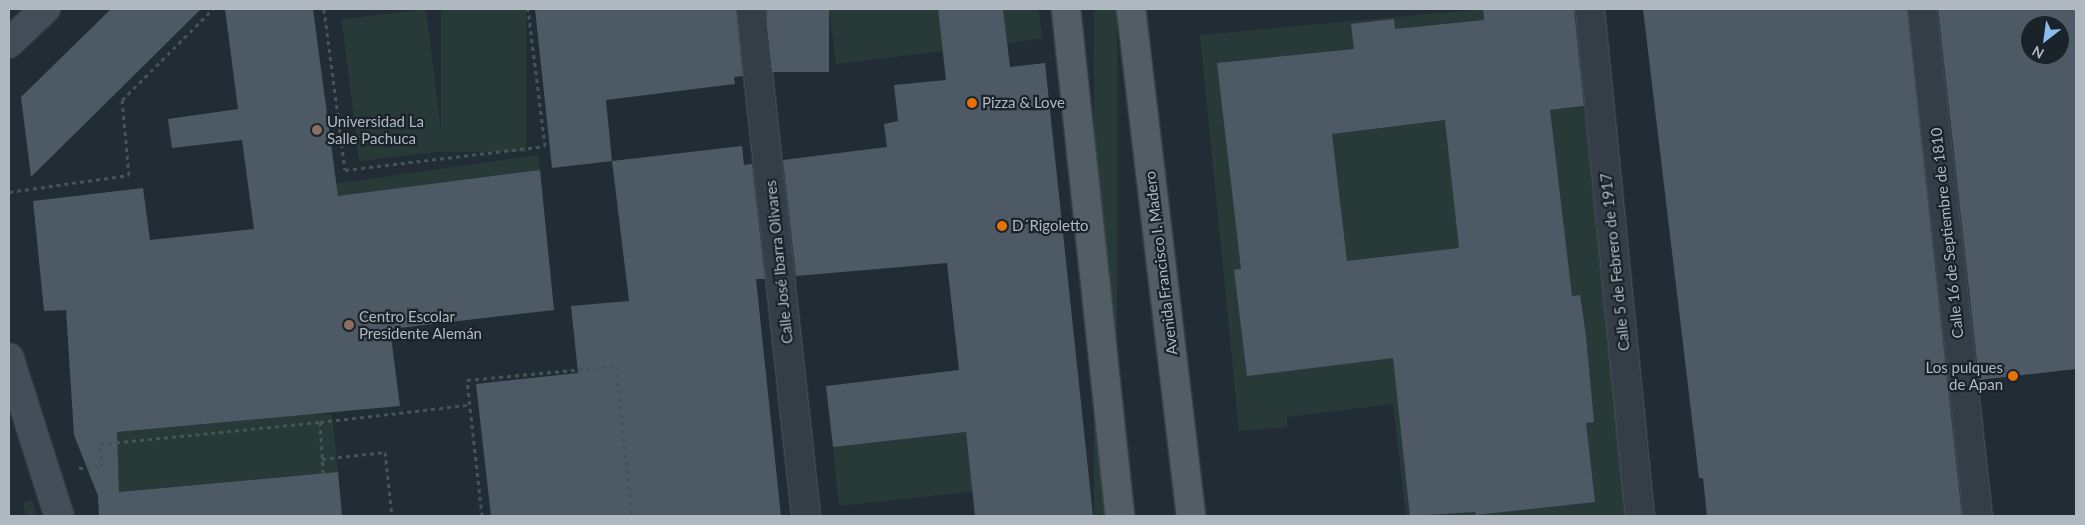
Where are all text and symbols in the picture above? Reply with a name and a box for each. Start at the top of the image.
north arrow [2020,15,2070,65]
text: N [2029,43,2047,63]
place label: Pizza & Love [982,94,1065,112]
marker: Pizza & Love [966,97,978,109]
place label: Universidad La Salle Pachuca [327,112,424,147]
marker: Universidad La Salle Pachuca [311,124,323,136]
street label: Calle 16 de Septiembre de 1810 [1927,127,1967,339]
street label: Avenida Francisco I. Madero [1141,170,1181,356]
street label: Calle 5 de Febrero de 1917 [1597,172,1633,352]
street label: Calle José Ibarra Olivares [761,179,797,345]
place label: D´Rigoletto [1012,217,1089,235]
marker: D´Rigoletto [996,220,1008,232]
place label: Centro Escolar Presidente Alemán [359,307,482,342]
marker: Centro Escolar Presidente Alemán [343,319,355,331]
place label: Los pulques de Apan [1926,358,2003,393]
marker: Los pulques de Apan [2007,370,2019,382]

